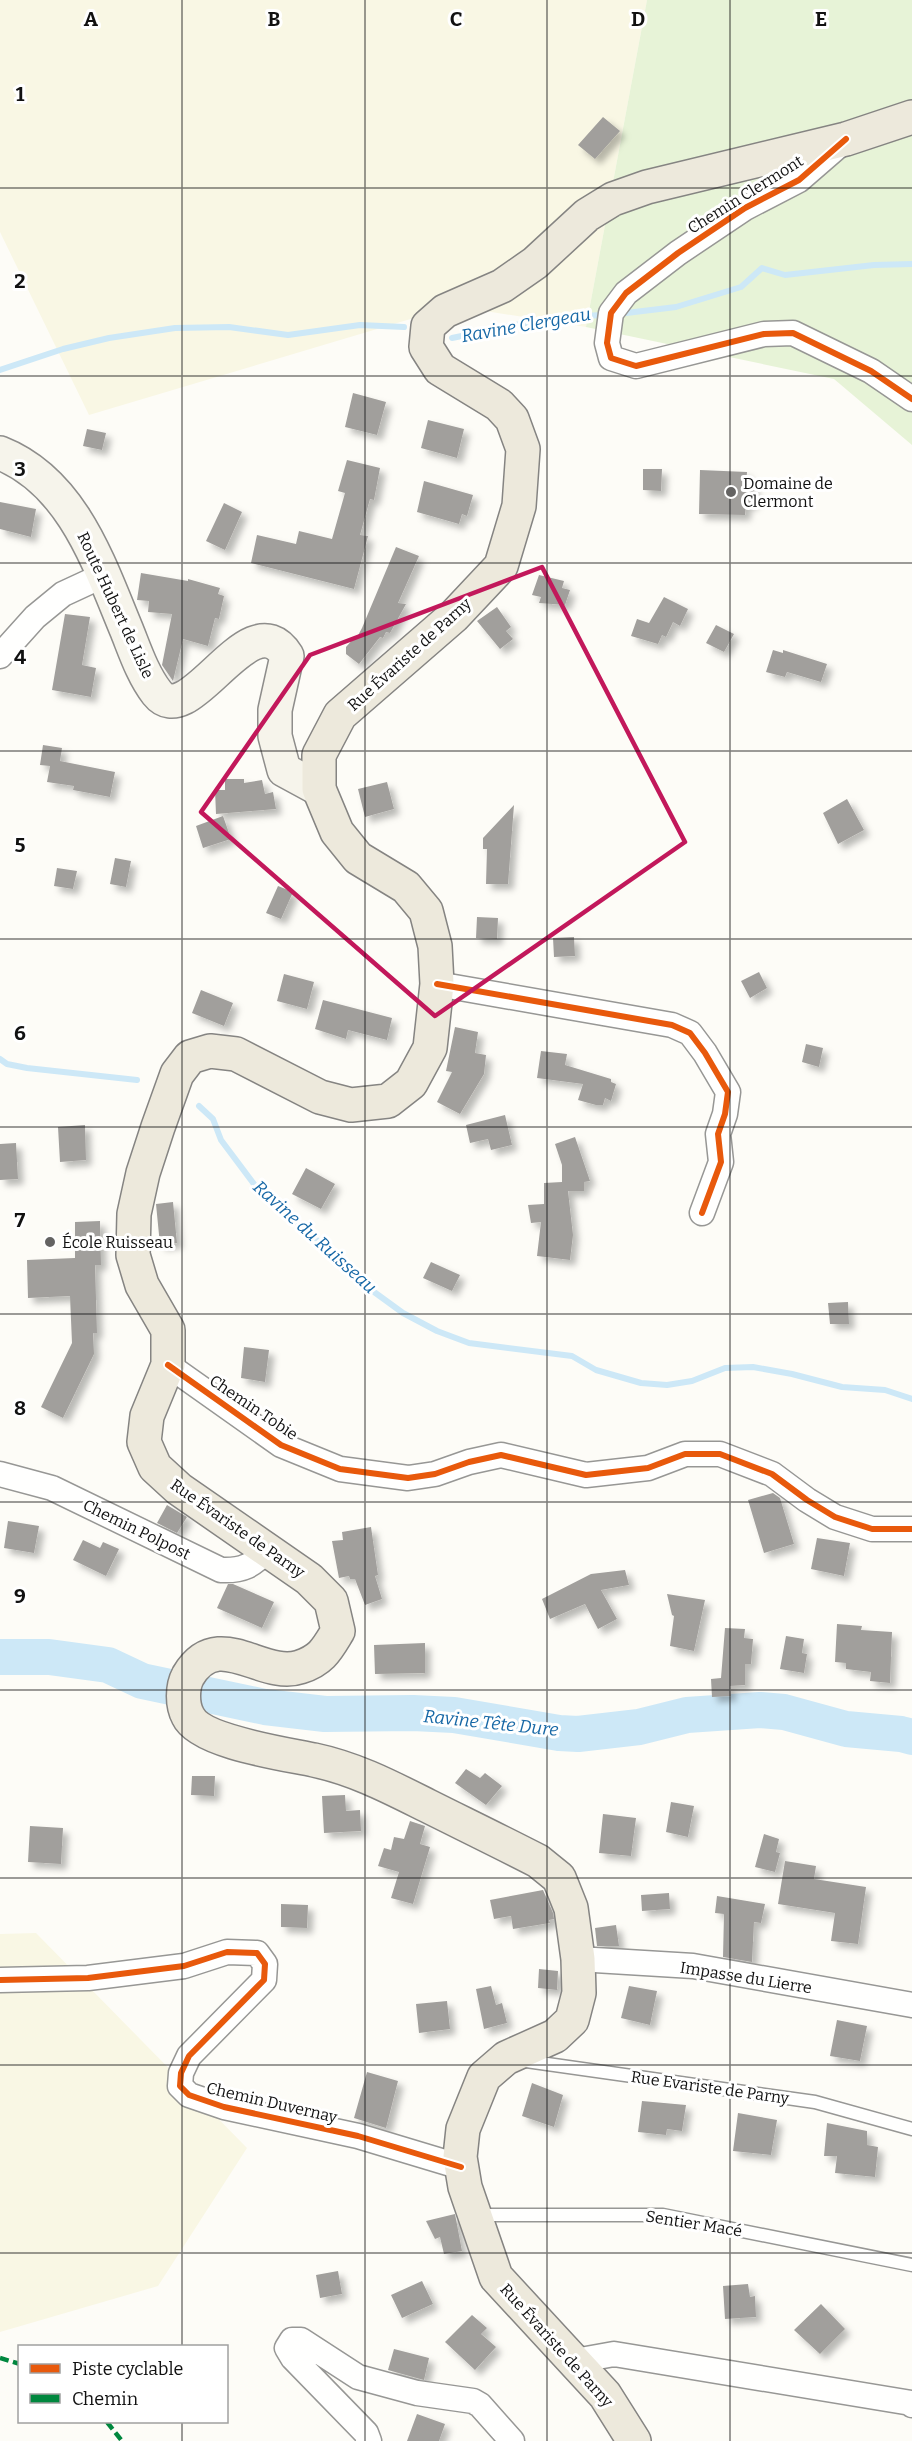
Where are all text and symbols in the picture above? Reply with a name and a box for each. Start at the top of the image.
text: A [84,7,99,31]
text: B [268,7,281,31]
text: C [450,7,462,31]
text: D [631,7,645,31]
text: E [815,7,827,31]
text: 1 [16,82,25,106]
street label: Chemin Clermont [684,151,807,238]
text: 2 [14,269,26,293]
water label: Ravine Clergeau [459,303,593,347]
text: 3 [14,457,26,481]
place label: Domaine de Clermont [743,474,833,511]
marker: Domaine de Clermont [724,485,738,499]
street label: Route Hubert de Lisle [73,529,158,681]
street label: Rue Évariste de Parny [343,593,475,715]
text: 4 [14,645,26,669]
text: 5 [15,833,26,857]
text: 6 [14,1021,26,1045]
water label: Ravine du Ruisseau [249,1176,381,1298]
text: 7 [15,1208,26,1232]
place label: École Ruisseau [62,1232,173,1252]
marker: École Ruisseau [43,1235,57,1249]
street label: Chemin Tobie [206,1371,302,1444]
text: 8 [14,1396,26,1420]
street label: Rue Évariste de Parny [167,1474,310,1582]
street label: Chemin Polpost [80,1495,194,1564]
text: 9 [14,1584,26,1608]
water label: Ravine Tête Dure [423,1705,559,1741]
street label: Impasse du Lierre [679,1958,813,1997]
street label: Rue Evariste de Parny [630,2067,791,2108]
street label: Chemin Duvernay [205,2078,340,2127]
street label: Sentier Macé [644,2207,743,2240]
street label: Rue Évariste de Parny [496,2279,618,2411]
legend [18,2345,228,2423]
text: Piste cyclable [72,2358,183,2380]
text: Chemin [72,2388,139,2410]

